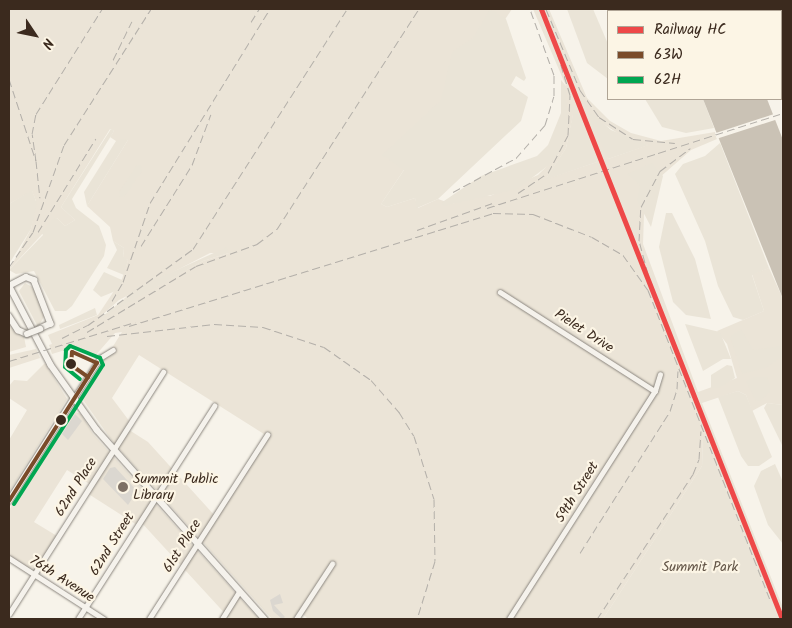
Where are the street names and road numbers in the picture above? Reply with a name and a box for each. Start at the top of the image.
street label: Pielet Drive [551,306,617,356]
street label: 62nd Place [51,455,101,519]
street label: 59th Street [552,459,602,525]
street label: 62nd Street [86,509,138,579]
street label: 61st Place [159,516,205,576]
street label: 76th Avenue [26,552,98,606]

